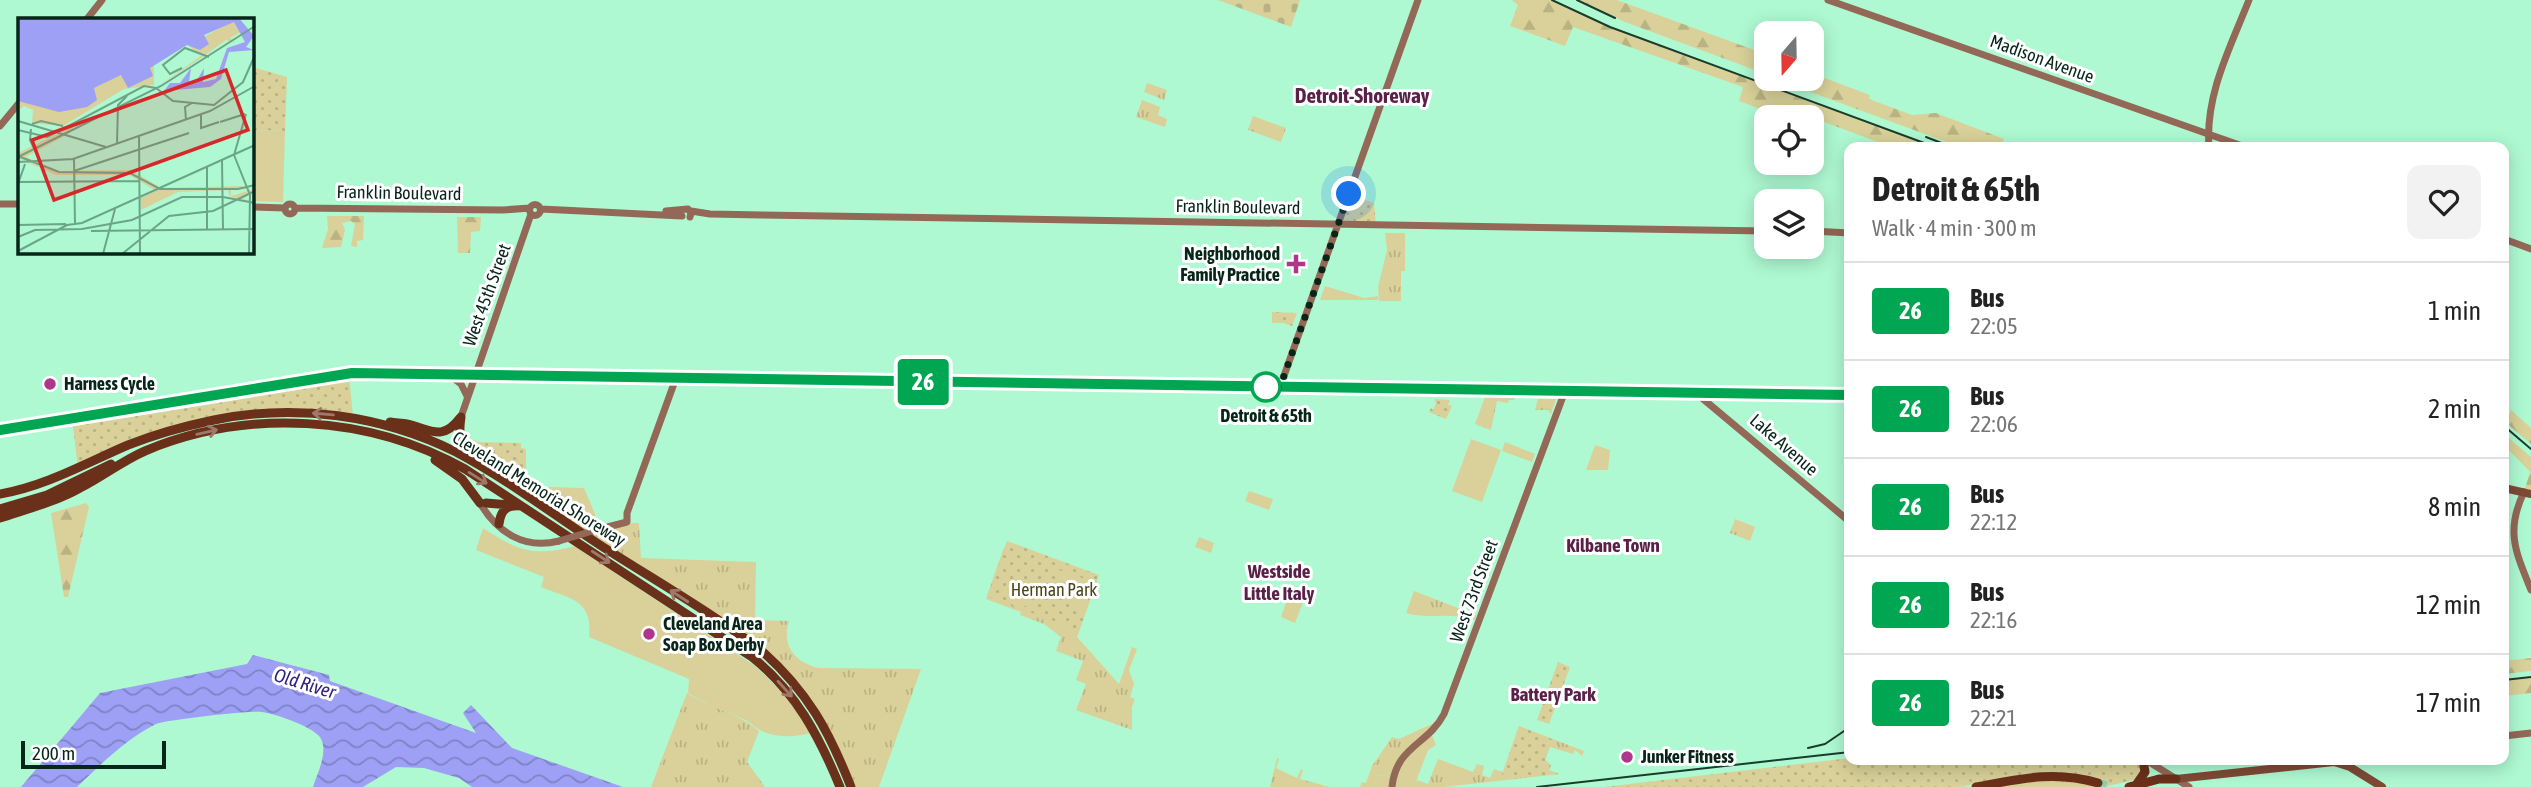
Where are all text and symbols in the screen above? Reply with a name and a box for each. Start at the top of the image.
inset map [18,18,254,254]
north arrow [1754,21,1824,91]
map controls [1754,21,1824,259]
street label: Madison Avenue [1987,30,2097,87]
district label: Detroit-Shoreway [1295,83,1430,107]
button: locate [1754,105,1824,175]
button: heart [2407,165,2481,239]
text: Detroit & 65th [1872,170,2040,208]
your location [1331,176,1366,211]
street label: Franklin Boulevard [336,181,462,204]
button: layers [1754,189,1824,259]
street label: Franklin Boulevard [1175,195,1301,218]
text: Walk · 4 min · 300 m [1872,215,2036,241]
street label: West 45th Street [458,241,515,349]
place label: Neighborhood Family Practice [1180,243,1280,285]
marker: Neighborhood Family Practice [1286,254,1306,274]
text: Bus [1970,283,2004,313]
text: 1 min [2428,296,2481,326]
text: 26 [1899,297,1922,324]
text: 22:05 [1970,313,2018,339]
line badge: 26 [892,359,954,405]
text: 26 [912,368,934,395]
marker: Detroit & 65th [1251,372,1281,402]
place label: Harness Cycle [64,373,155,394]
marker: Harness Cycle [42,376,58,392]
text: Bus [1970,381,2004,411]
text: 2 min [2428,394,2481,424]
text: 26 [1899,395,1922,422]
place label: Detroit & 65th [1220,405,1312,426]
one-way arrow [312,407,335,420]
street label: Lake Avenue [1746,409,1823,480]
text: 22:06 [1970,411,2018,437]
one-way arrow [195,425,218,439]
street label: Cleveland Memorial Shoreway [449,427,630,550]
one-way arrow [468,472,488,486]
text: Bus [1970,479,2004,509]
text: 8 min [2428,492,2481,522]
text: 26 [1899,493,1922,520]
text: 22:12 [1970,509,2017,535]
district label: Kilbane Town [1566,534,1660,556]
street label: West 73rd Street [1445,537,1502,645]
one-way arrow [590,550,610,564]
district label: Westside Little Italy [1244,560,1314,604]
text: Bus [1970,577,2004,607]
park label: Herman Park [1011,579,1097,600]
one-way arrow [670,589,689,604]
text: 12 min [2416,590,2481,620]
text: 26 [1899,591,1922,618]
text: 22:16 [1970,607,2017,633]
place label: Cleveland Area Soap Box Derby [663,613,765,655]
marker: Cleveland Area Soap Box Derby [641,626,657,642]
water label: Old River [272,663,340,703]
text: Bus [1970,675,2004,705]
one-way arrow [777,680,793,698]
district label: Battery Park [1511,683,1596,705]
text: 17 min [2416,688,2481,718]
text: 26 [1899,689,1922,716]
text: 22:21 [1970,705,2017,731]
scale bar [21,738,166,770]
text: 200 m [32,742,75,764]
place label: Junker Fitness [1640,746,1735,767]
marker: Junker Fitness [1619,749,1635,765]

